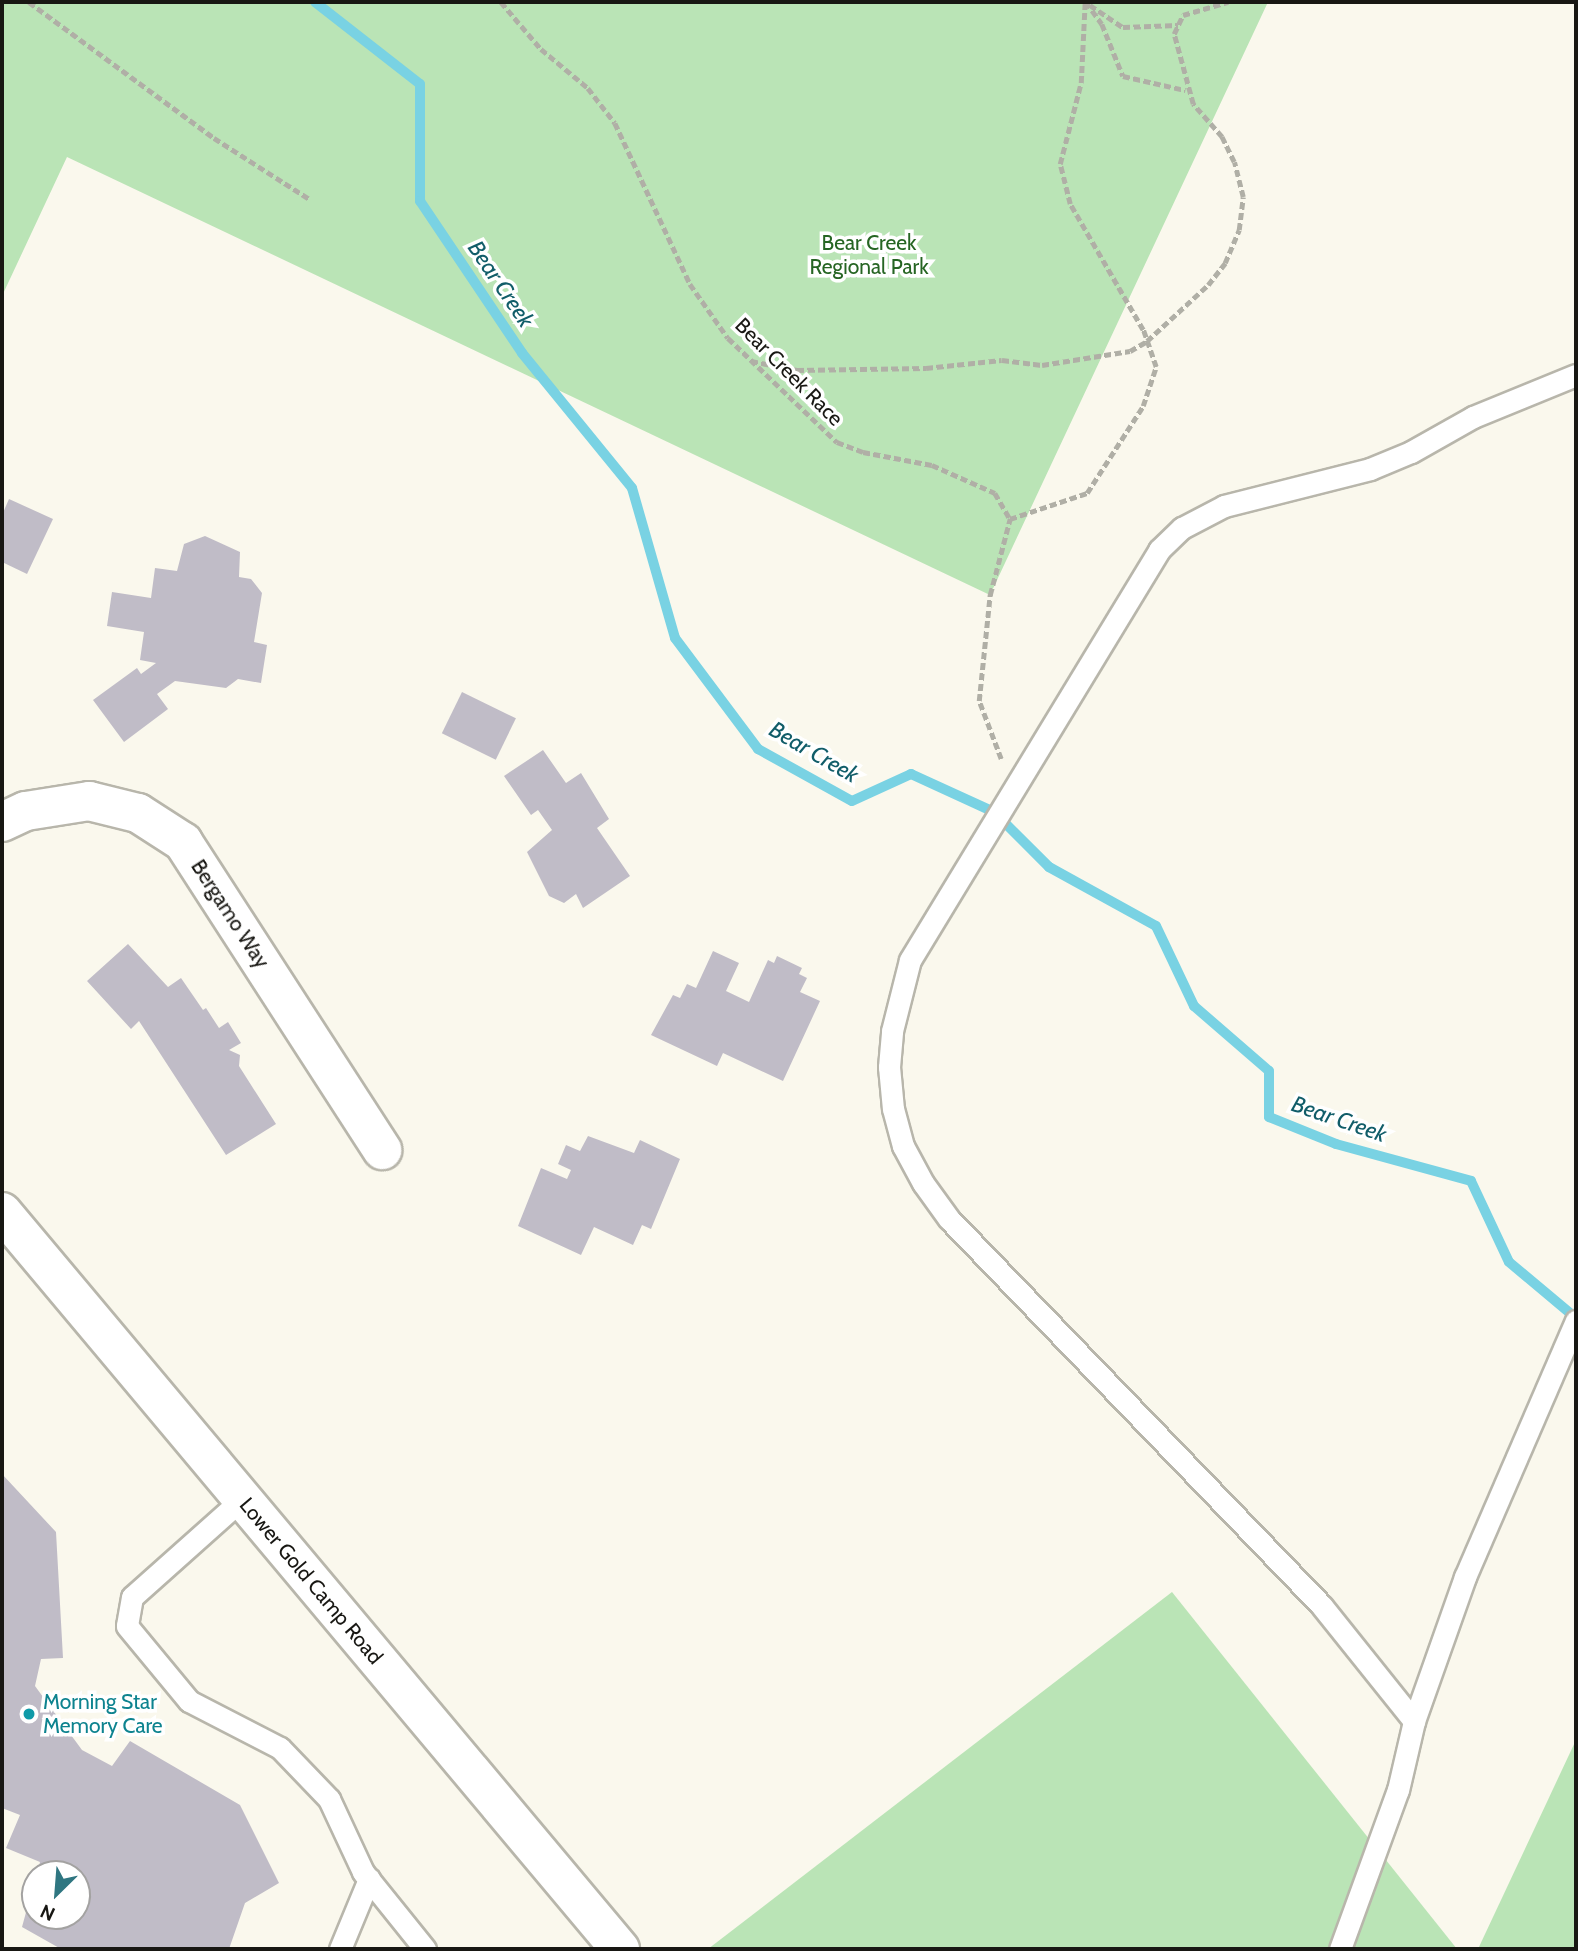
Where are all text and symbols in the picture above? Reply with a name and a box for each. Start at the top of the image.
park label: Bear Creek Regional Park [809,230,929,280]
water label: Bear Creek [462,235,540,333]
street label: Bear Creek Race [730,313,848,431]
water label: Bear Creek [764,715,864,789]
street label: Bergamo Way [186,855,274,973]
water label: Bear Creek [1288,1090,1390,1148]
street label: Lower Gold Camp Road [234,1493,388,1669]
place label: Morning Star Memory Care [43,1689,163,1739]
marker: Morning Star Memory Care [21,1706,37,1722]
north arrow [21,1860,91,1930]
text: N [37,1899,59,1926]

